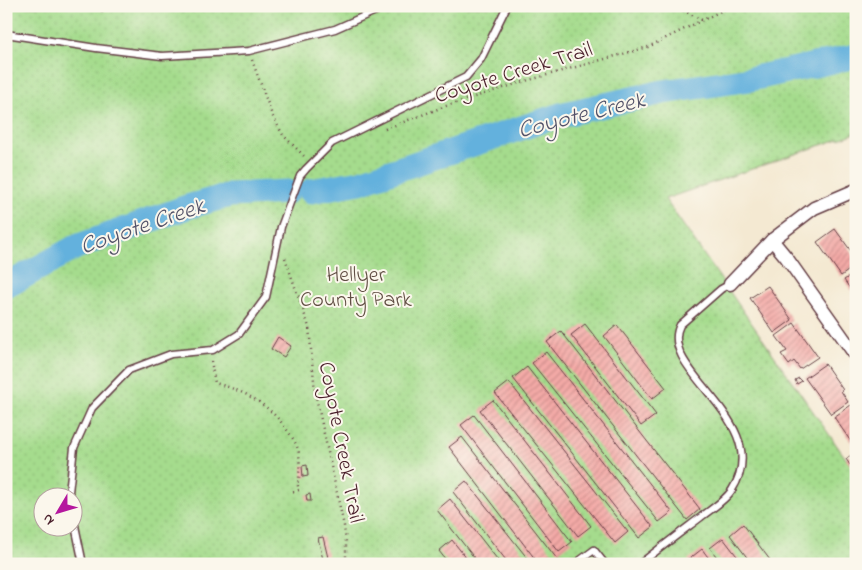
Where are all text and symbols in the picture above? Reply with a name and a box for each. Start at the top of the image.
street label: Coyote Creek Trail [431,35,597,114]
water label: Coyote Creek [514,83,650,149]
water label: Coyote Creek [76,189,211,265]
park label: Hellyer County Park [300,260,412,318]
street label: Coyote Creek Trail [308,359,371,526]
north arrow [32,488,82,538]
text: N [38,509,60,529]

